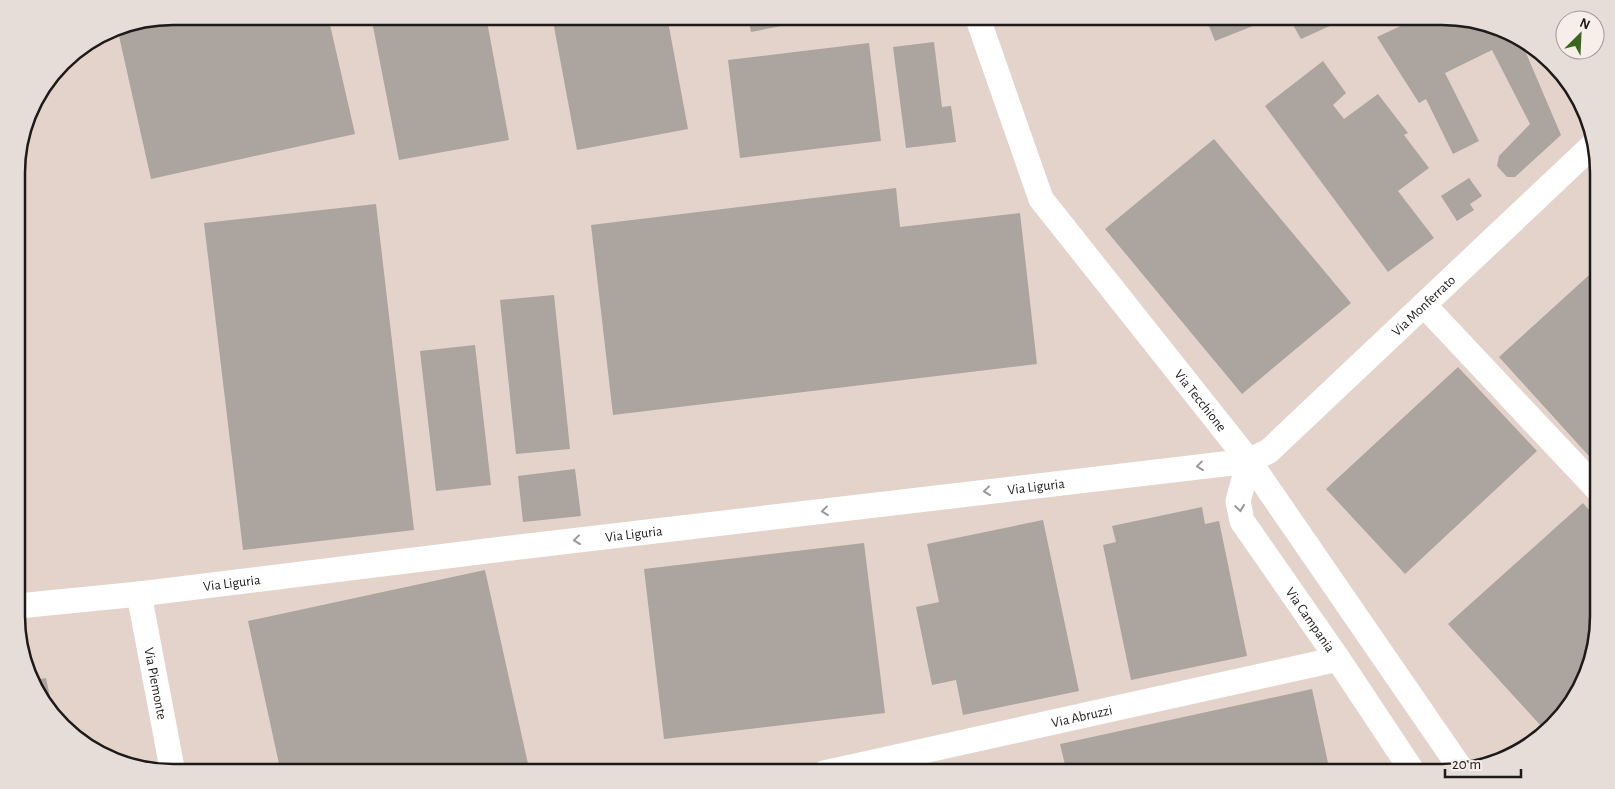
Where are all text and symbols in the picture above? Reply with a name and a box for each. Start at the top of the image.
north arrow [1555,10,1605,60]
text: N [1578,16,1592,32]
street label: Via Monferrato [1389,273,1458,339]
street label: Via Tecchione [1171,368,1229,434]
one-way arrow [1196,460,1204,471]
street label: Via Liguria [1007,477,1066,497]
one-way arrow [982,485,990,496]
one-way arrow [1234,504,1245,512]
one-way arrow [821,505,829,516]
street label: Via Liguria [604,524,664,545]
one-way arrow [573,534,581,545]
street label: Via Liguria [202,573,262,594]
street label: Via Campania [1282,585,1337,656]
street label: Via Piemonte [141,646,169,721]
street label: Via Abruzzi [1050,703,1114,730]
scale bar [1445,746,1521,778]
text: 20 m [1452,757,1481,772]

